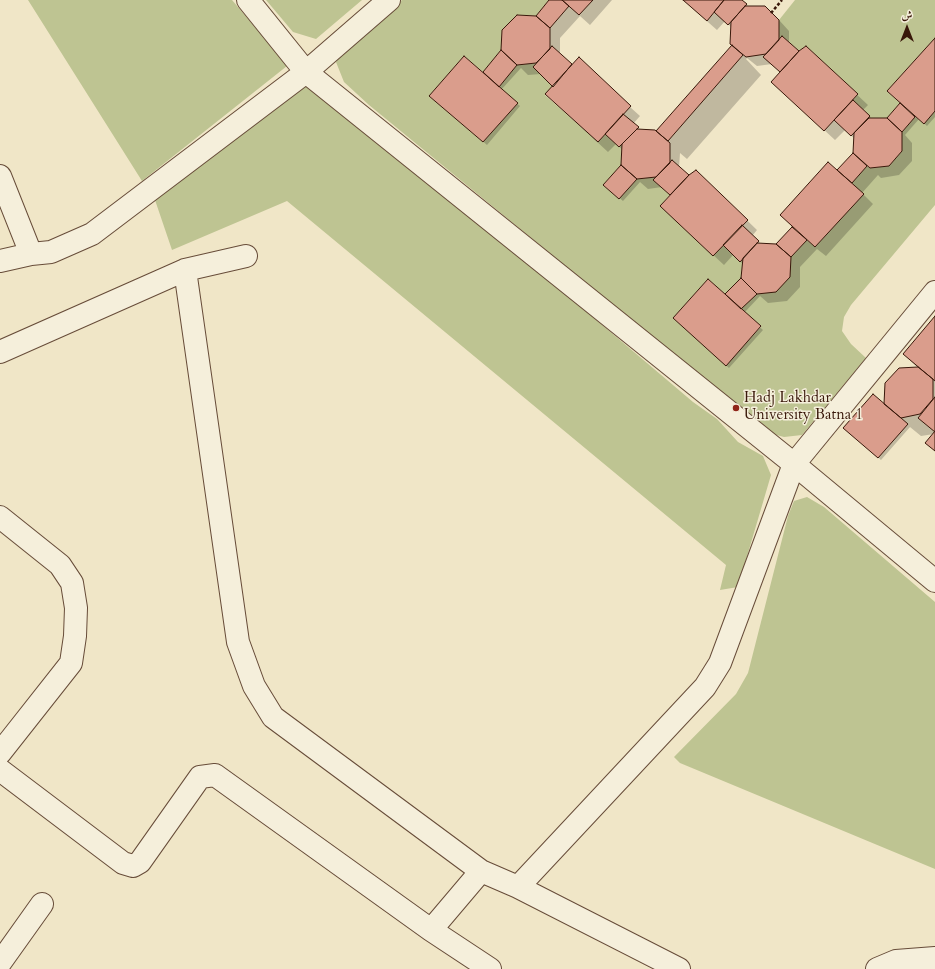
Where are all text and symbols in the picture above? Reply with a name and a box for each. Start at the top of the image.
north arrow [887,8,927,48]
text: ش [902,8,912,23]
place label: Hadj Lakhdar University Batna 1 [744,390,863,425]
marker: Hadj Lakhdar University Batna 1 [731,403,741,413]

